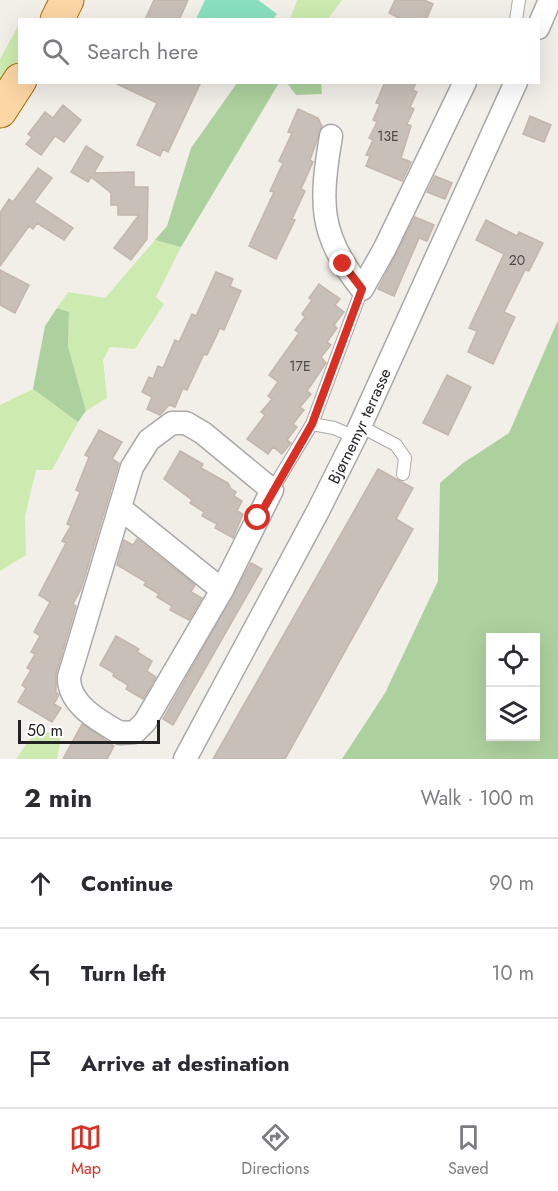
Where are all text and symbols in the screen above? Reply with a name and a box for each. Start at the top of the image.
search box [18,18,540,84]
icon: search [39,35,72,68]
text: Search here [87,35,198,67]
house number: 13E [377,126,399,146]
route end [329,250,355,276]
house number: 20 [509,250,525,270]
house number: 17E [289,356,311,376]
street label: Bjørnemyr terrasse [322,364,397,488]
route start [244,504,270,530]
map controls [486,633,540,741]
button: locate [486,633,540,687]
button: layers [486,687,540,741]
scale bar [18,717,160,744]
text: 50 m [27,719,63,742]
text: 2 min [24,779,92,817]
text: Walk · 100 m [421,784,534,813]
icon: ahead [24,867,57,900]
text: Continue [81,867,173,899]
text: 90 m [489,869,534,898]
icon: left [24,957,57,990]
text: Turn left [81,957,166,989]
text: 10 m [491,959,534,988]
icon: arrive [24,1047,57,1080]
text: Arrive at destination [81,1047,290,1079]
tab: Map [69,1121,102,1180]
tab: Directions [241,1121,309,1180]
tab: Saved [448,1121,489,1180]

